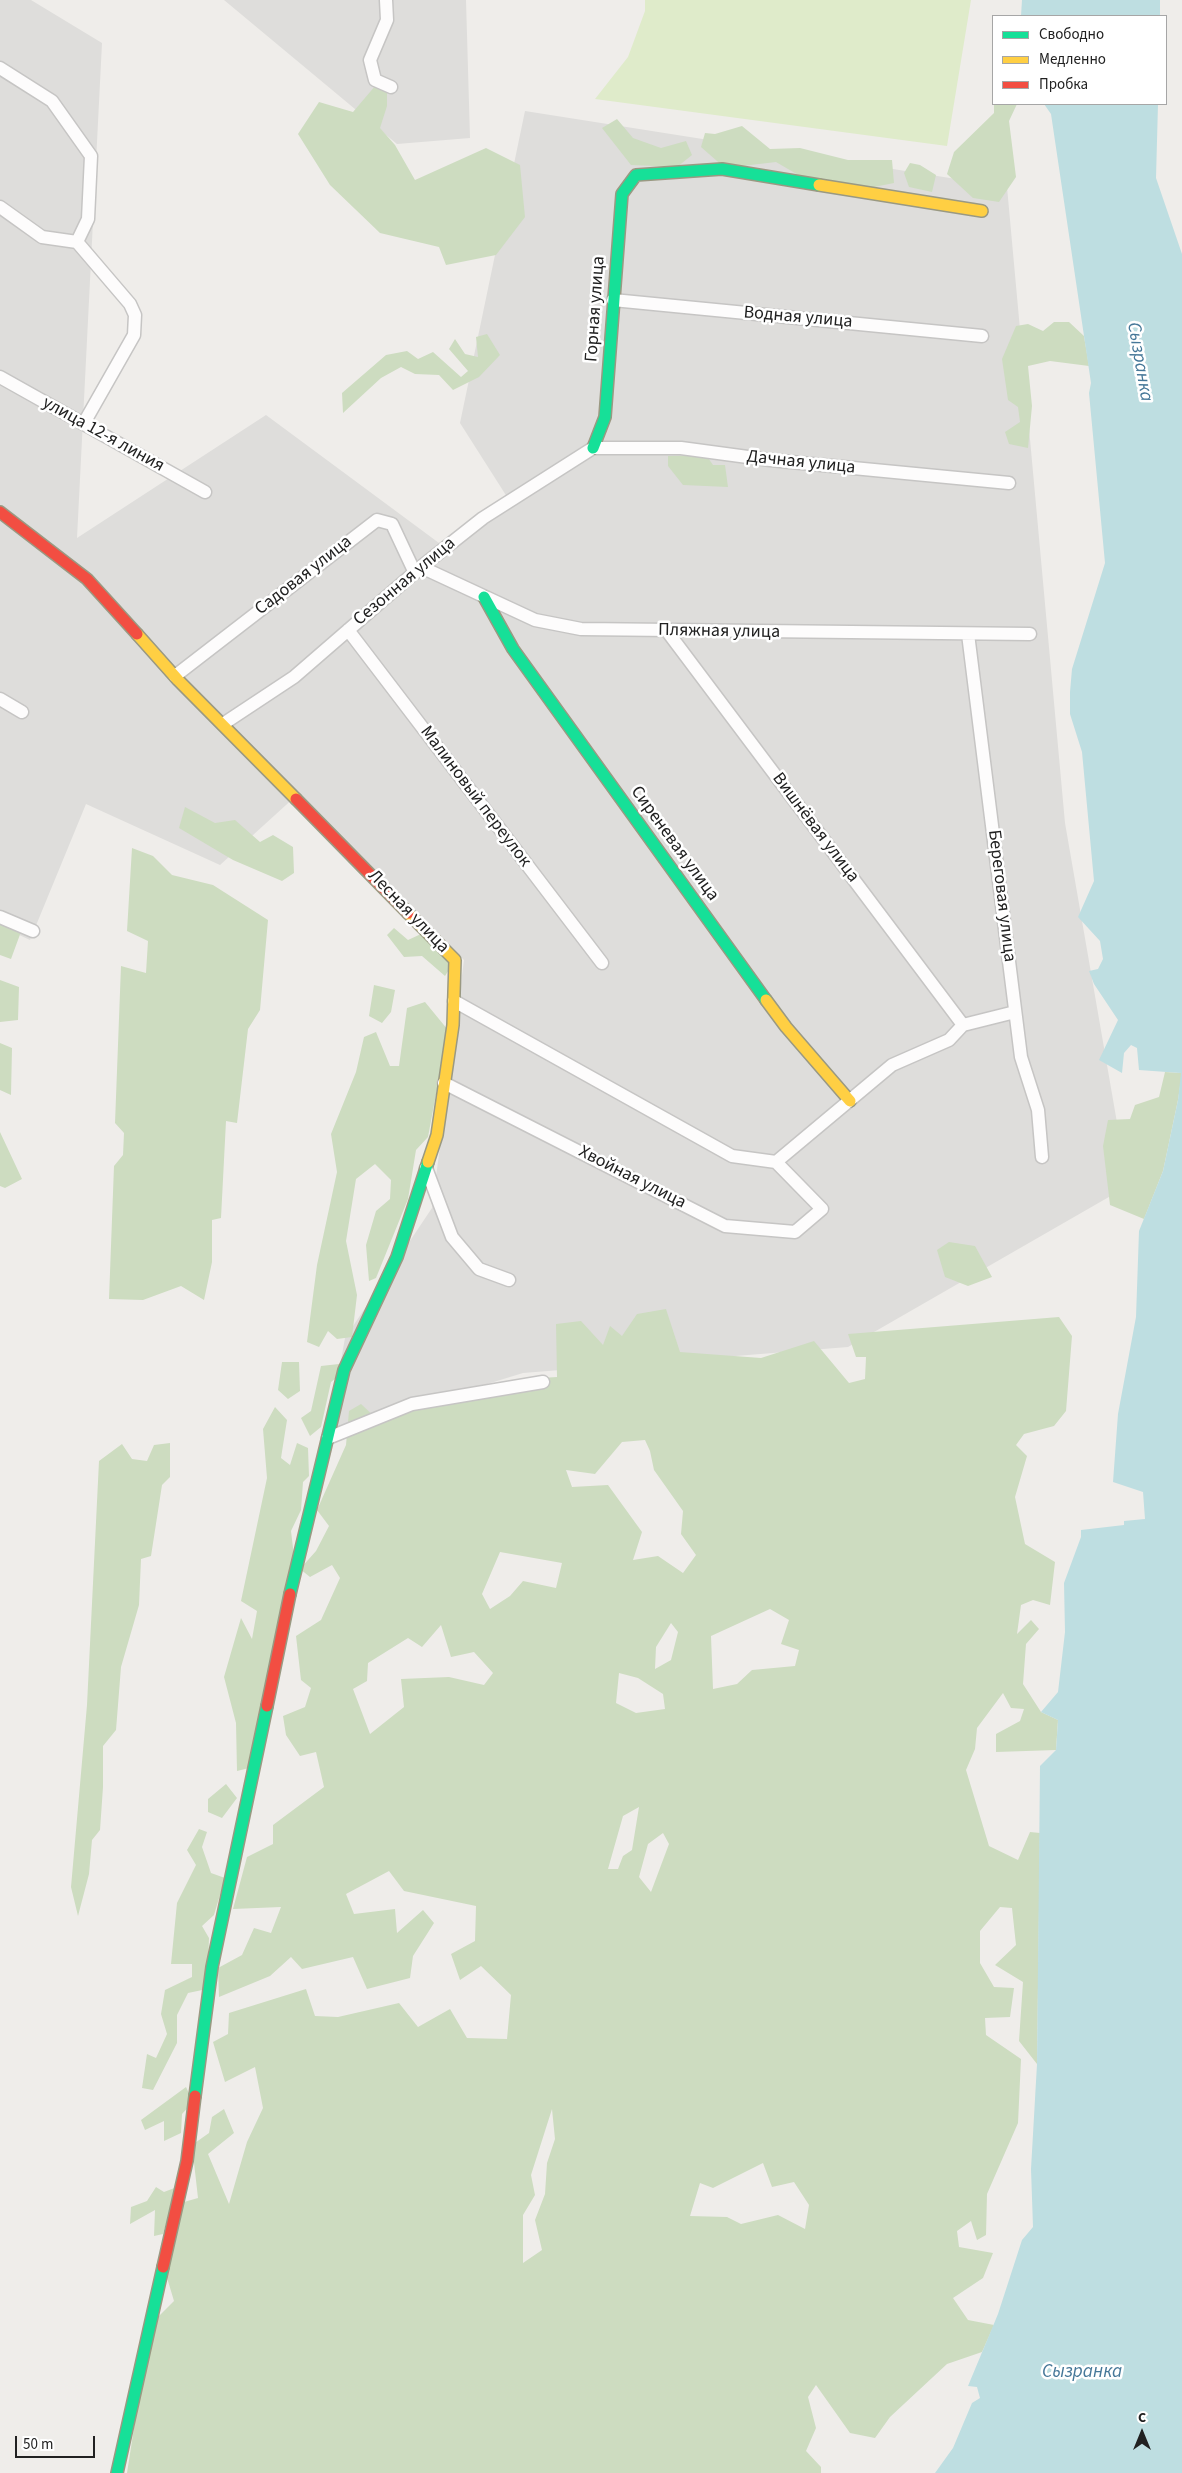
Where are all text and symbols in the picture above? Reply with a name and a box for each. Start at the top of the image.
legend [992,15,1167,105]
text: Свободно [1039,24,1104,45]
text: Медленно [1039,49,1106,70]
text: Пробка [1039,74,1088,95]
street label: Горная улица [582,255,610,363]
street label: Водная улица [743,302,853,334]
water label: Сызранка [1121,321,1157,403]
street label: улица 12-я линия [38,393,168,477]
street label: Дачная улица [746,447,856,479]
street label: Садовая улица [251,531,357,621]
street label: Сезонная улица [350,533,460,631]
street label: Пляжная улица [658,620,780,644]
street label: Малиновый переулок [415,722,535,872]
street label: Вишнёвая улица [767,769,863,887]
street label: Сиреневая улица [625,782,723,906]
street label: Береговая улица [982,829,1020,963]
street label: Лесная улица [363,866,453,958]
street label: Хвойная улица [575,1142,689,1214]
water label: Сызранка [1042,2362,1122,2384]
north arrow [1117,2408,1167,2458]
text: С [1138,2408,1146,2428]
scale bar [18,2426,98,2458]
text: 50 m [23,2434,53,2455]

